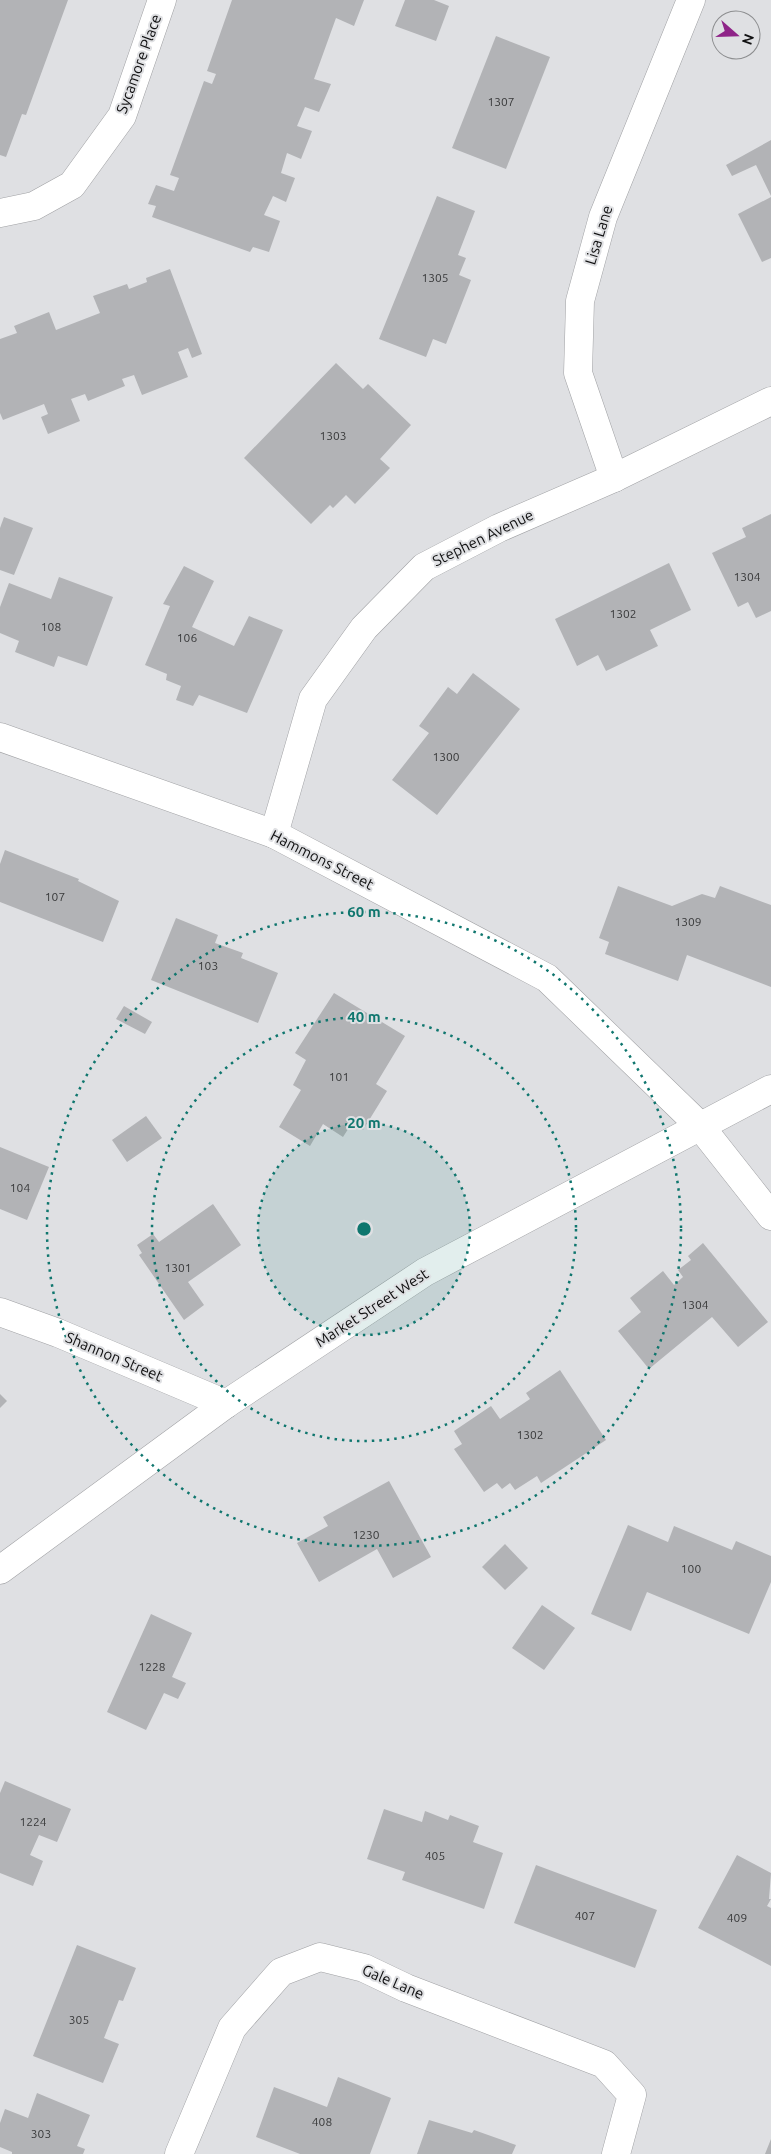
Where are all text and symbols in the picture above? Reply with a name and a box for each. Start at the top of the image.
north arrow [711,10,761,60]
street label: Sycamore Place [113,12,164,116]
text: N [739,32,758,47]
house number: 1307 [487,95,515,108]
street label: Lisa Lane [581,203,616,267]
house number: 1305 [421,271,449,284]
house number: 1303 [319,429,347,442]
street label: Stephen Avenue [430,506,536,569]
house number: 1304 [733,570,761,583]
house number: 1302 [609,607,637,620]
house number: 108 [41,620,61,633]
house number: 106 [177,631,197,644]
house number: 1300 [432,750,460,763]
street label: Hammons Street [268,826,377,893]
house number: 107 [45,890,65,903]
text: 60 m [347,903,381,920]
house number: 1309 [674,915,702,928]
house number: 103 [198,959,218,972]
text: 40 m [347,1008,381,1025]
house number: 101 [329,1070,349,1083]
text: 20 m [347,1114,381,1131]
house number: 104 [10,1181,30,1194]
centre of rings [355,1220,373,1238]
house number: 1301 [164,1261,192,1274]
street label: Market Street West [312,1265,431,1350]
house number: 1304 [681,1298,709,1311]
street label: Shannon Street [63,1328,165,1385]
house number: 1302 [516,1428,544,1441]
house number: 1230 [352,1528,380,1541]
house number: 100 [681,1562,701,1575]
house number: 1228 [138,1660,166,1673]
house number: 1224 [19,1815,47,1828]
house number: 405 [425,1849,445,1862]
house number: 407 [575,1909,595,1922]
house number: 409 [727,1911,747,1924]
street label: Gale Lane [360,1961,427,2002]
house number: 305 [69,2013,89,2026]
house number: 408 [312,2115,332,2128]
house number: 303 [31,2127,51,2140]

